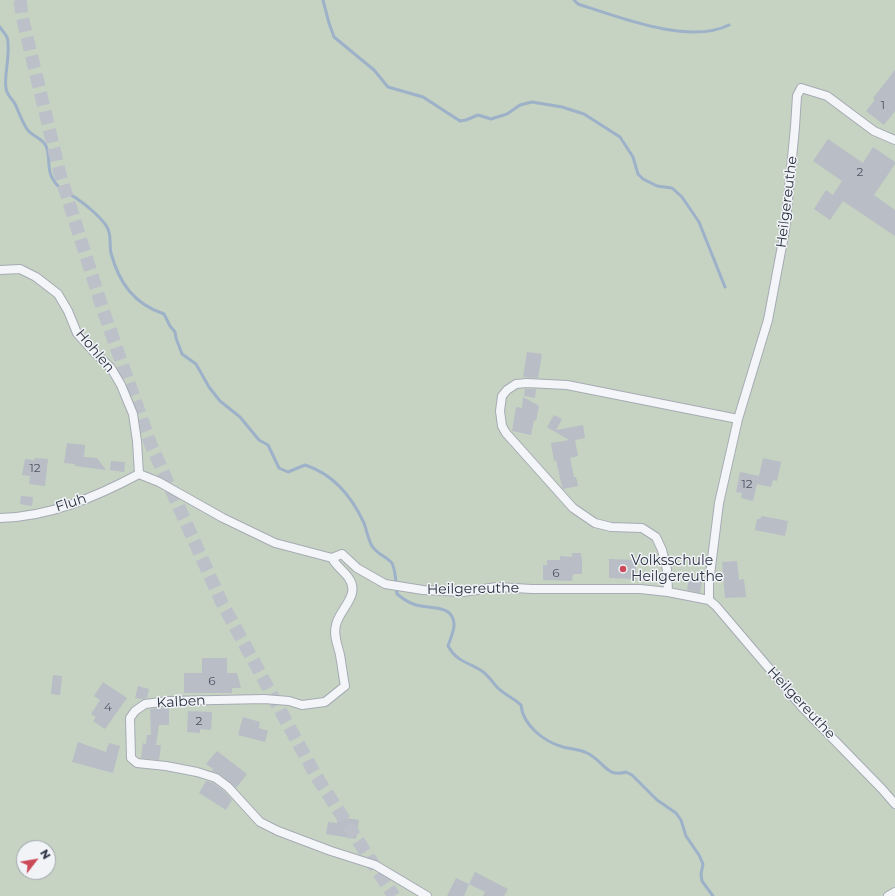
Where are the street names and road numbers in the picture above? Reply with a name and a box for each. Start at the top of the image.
street label: Heilgereuthe [773,155,801,249]
street label: Hohlen [72,326,118,376]
street label: Fluh [53,490,89,516]
street label: Heilgereuthe [427,580,519,598]
street label: Heilgereuthe [763,664,839,742]
street label: Kalben [156,692,206,712]

